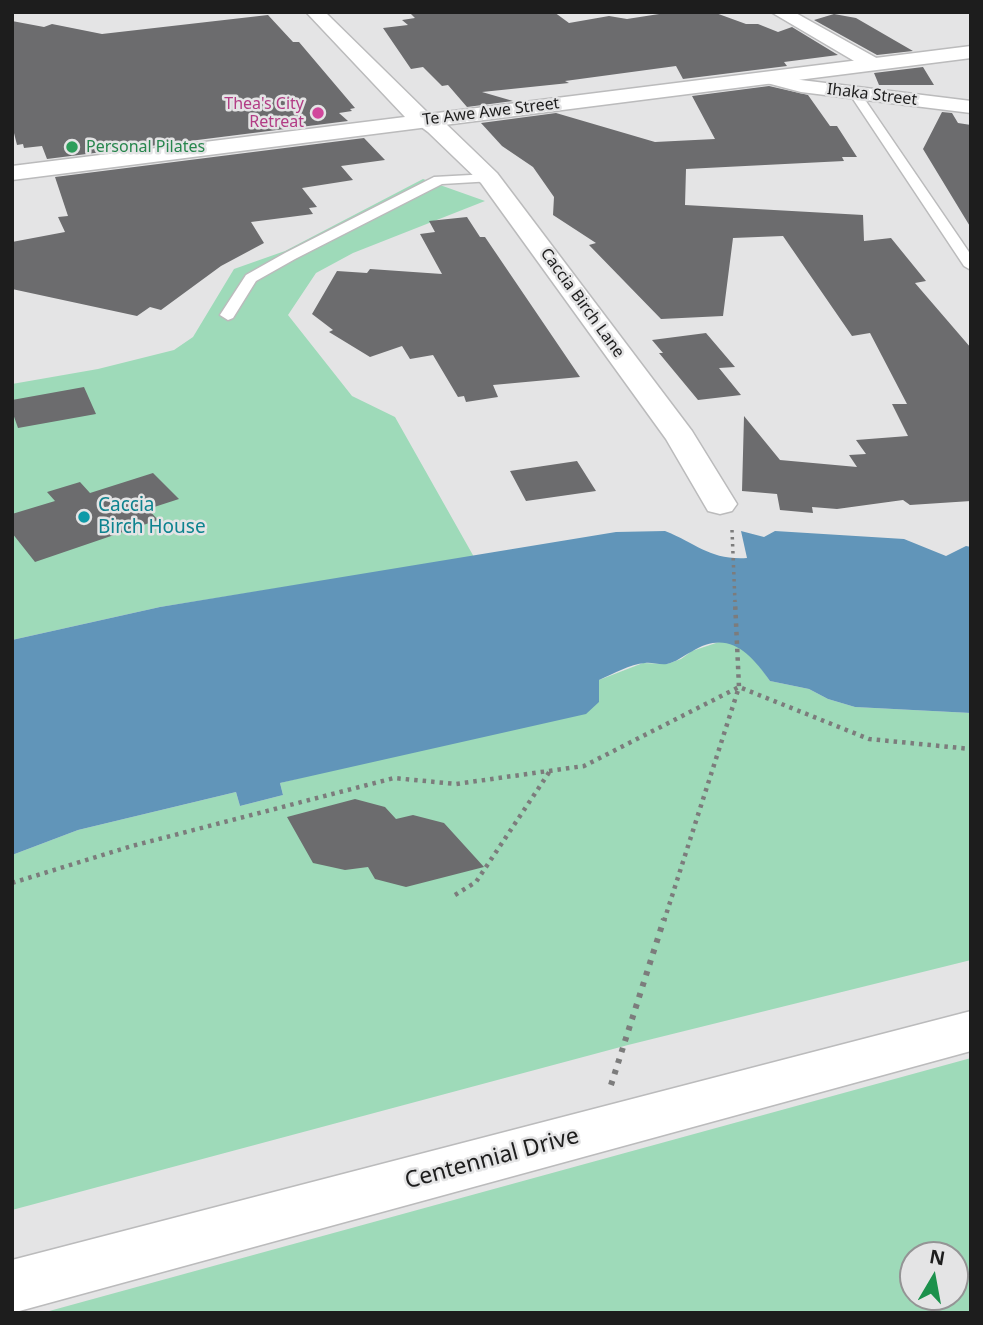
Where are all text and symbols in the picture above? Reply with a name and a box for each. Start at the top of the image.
street label: Ihaka Street [826,80,918,110]
place label: Thea's City Retreat [224,94,304,132]
street label: Te Awe Awe Street [422,94,560,130]
marker: Thea's City Retreat [310,105,326,121]
place label: Personal Pilates [86,137,205,157]
marker: Personal Pilates [64,139,80,155]
street label: Caccia Birch Lane [536,245,628,361]
place label: Caccia Birch House [98,495,206,539]
marker: Caccia Birch House [76,509,92,525]
street label: Centennial Drive [402,1122,582,1196]
north arrow [899,1241,969,1311]
text: N [927,1243,947,1271]

